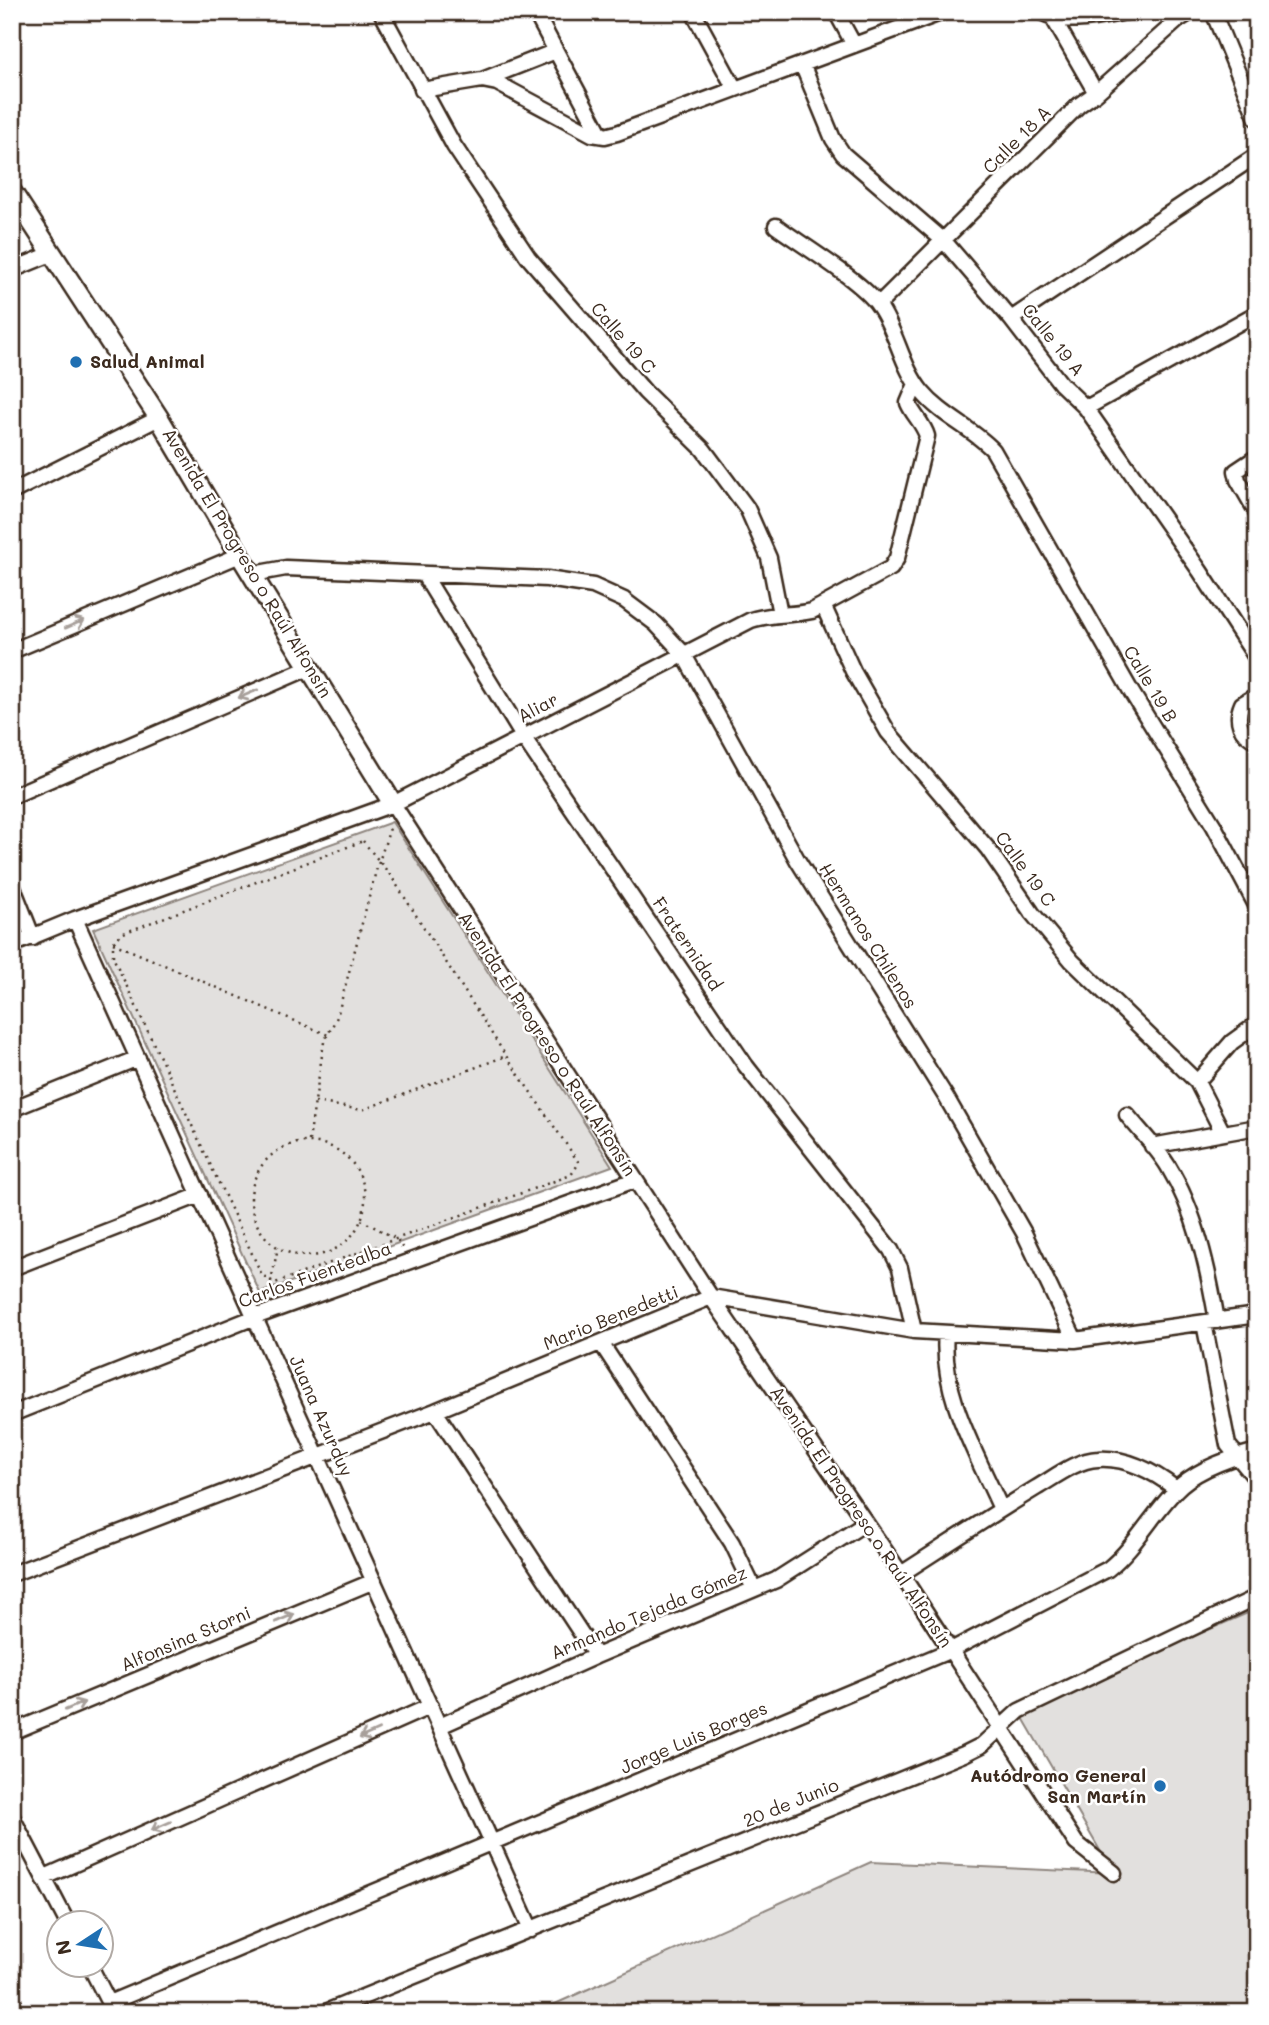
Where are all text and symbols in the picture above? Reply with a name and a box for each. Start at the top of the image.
street label: Calle 18 A [977,100,1056,179]
street label: Calle 19 C [586,297,662,378]
street label: Calle 19 A [1017,298,1090,381]
place label: Salud Animal [90,349,205,373]
marker: Salud Animal [68,354,84,370]
street label: Avenida El Progreso o Raúl Alfonsín [158,423,338,702]
one-way arrow [64,617,85,630]
street label: Calle 19 B [1119,641,1183,726]
street label: Aliar [513,686,562,728]
one-way arrow [238,688,259,701]
street label: Calle 19 C [990,826,1061,911]
street label: Hermanos Chilenos [814,858,923,1013]
street label: Fraternidad [648,892,728,995]
street label: Avenida El Progreso o Raúl Alfonsín [453,907,642,1180]
street label: Carlos Fuentealba [235,1235,395,1313]
street label: Mario Benedetti [539,1279,682,1355]
street label: Juana Azurduy [285,1351,359,1480]
street label: Avenida El Progreso o Raúl Alfonsín [765,1381,959,1652]
street label: Armando Tejada Gómez [547,1560,751,1664]
street label: Alfonsina Storni [117,1600,254,1676]
one-way arrow [274,1611,296,1624]
street label: Jorge Luis Borges [616,1695,771,1779]
one-way arrow [64,1698,86,1711]
one-way arrow [359,1728,380,1741]
place label: Autódromo General San Martín [970,1763,1146,1808]
street label: 20 de Junio [739,1772,842,1832]
marker: Autódromo General San Martín [1152,1778,1168,1794]
one-way arrow [151,1820,172,1833]
north arrow [46,1910,116,1980]
text: N [49,1938,77,1957]

